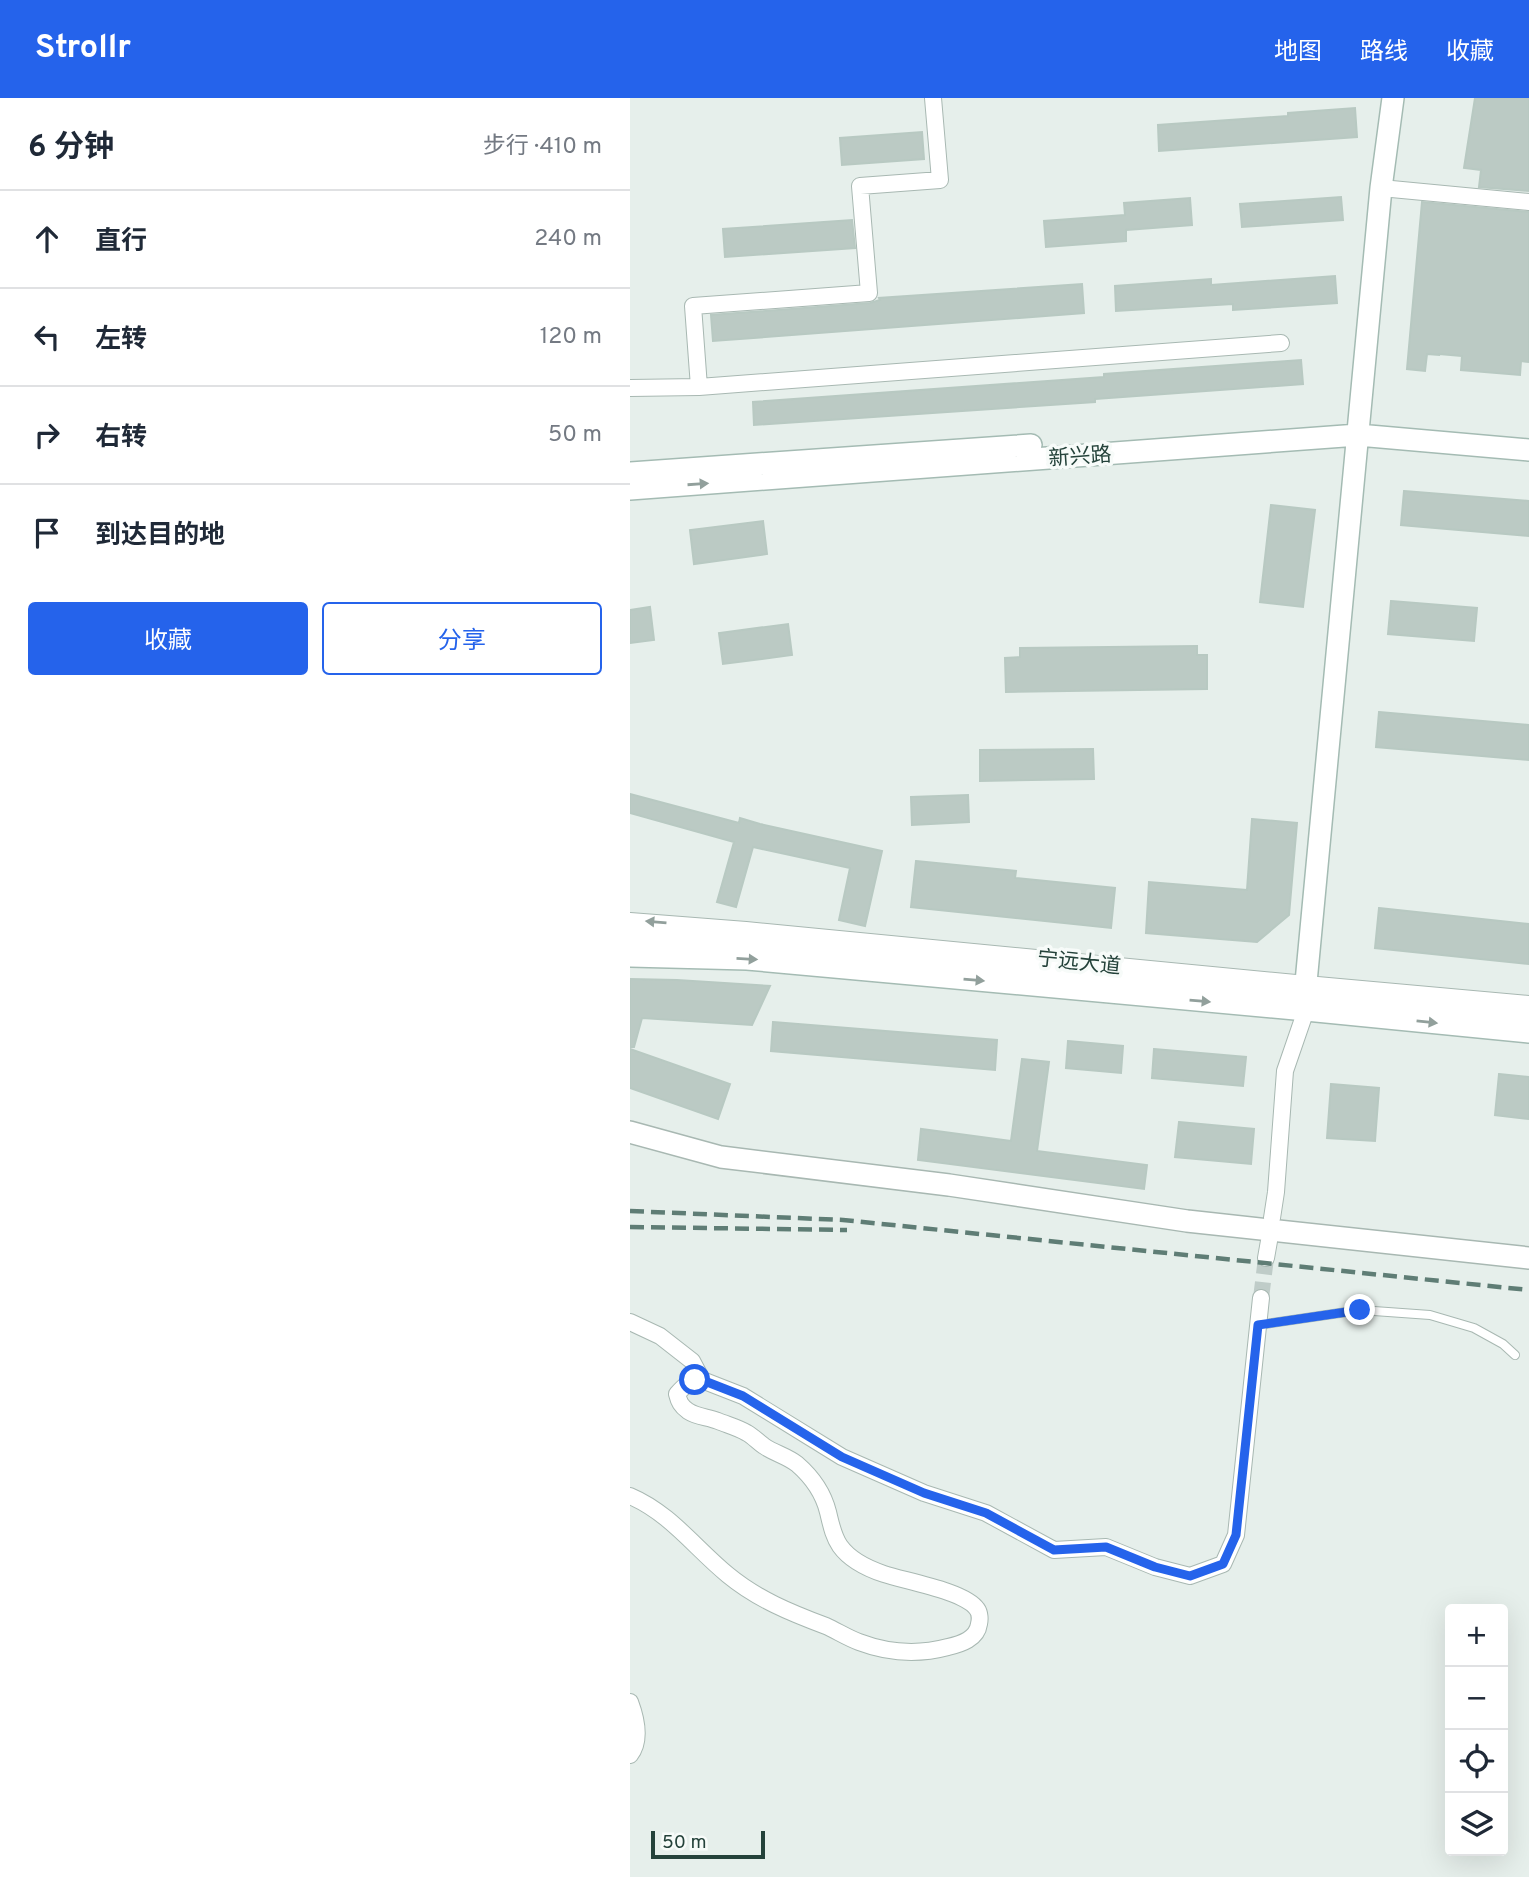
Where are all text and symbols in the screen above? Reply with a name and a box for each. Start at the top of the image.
text: Strollr [35,28,131,70]
text: 地图 [1274,38,1322,68]
text: 路线 [1360,38,1408,68]
text: 收藏 [1446,38,1494,68]
text: 6 分钟 [28,130,114,167]
text: 步行 · 410 m [483,133,602,162]
icon: ahead [28,220,66,258]
text: 240 m [534,225,602,254]
text: 直行 [95,226,147,259]
icon: left [28,318,66,356]
text: 120 m [540,323,602,352]
text: 左转 [95,324,147,357]
icon: right [28,416,66,454]
text: 50 m [548,421,602,450]
text: 右转 [95,422,147,455]
street label: 新兴路 [1048,442,1112,473]
one-way arrow [687,478,709,489]
icon: arrive [28,514,66,552]
text: 到达目的地 [95,520,225,553]
button: 收藏 [28,602,308,675]
button: 分享 [322,602,602,675]
one-way arrow [645,916,667,927]
street label: 宁远大道 [1036,946,1122,981]
one-way arrow [736,954,758,965]
one-way arrow [963,975,985,986]
one-way arrow [1190,995,1212,1006]
one-way arrow [1416,1017,1438,1028]
route end [1344,1294,1375,1325]
route start [679,1364,710,1395]
map controls [1445,1604,1508,1856]
button: + [1445,1604,1508,1667]
button: − [1445,1667,1508,1730]
button: locate [1445,1730,1508,1793]
button: layers [1445,1793,1508,1856]
scale bar [651,1828,765,1860]
text: 50 m [662,1831,707,1855]

